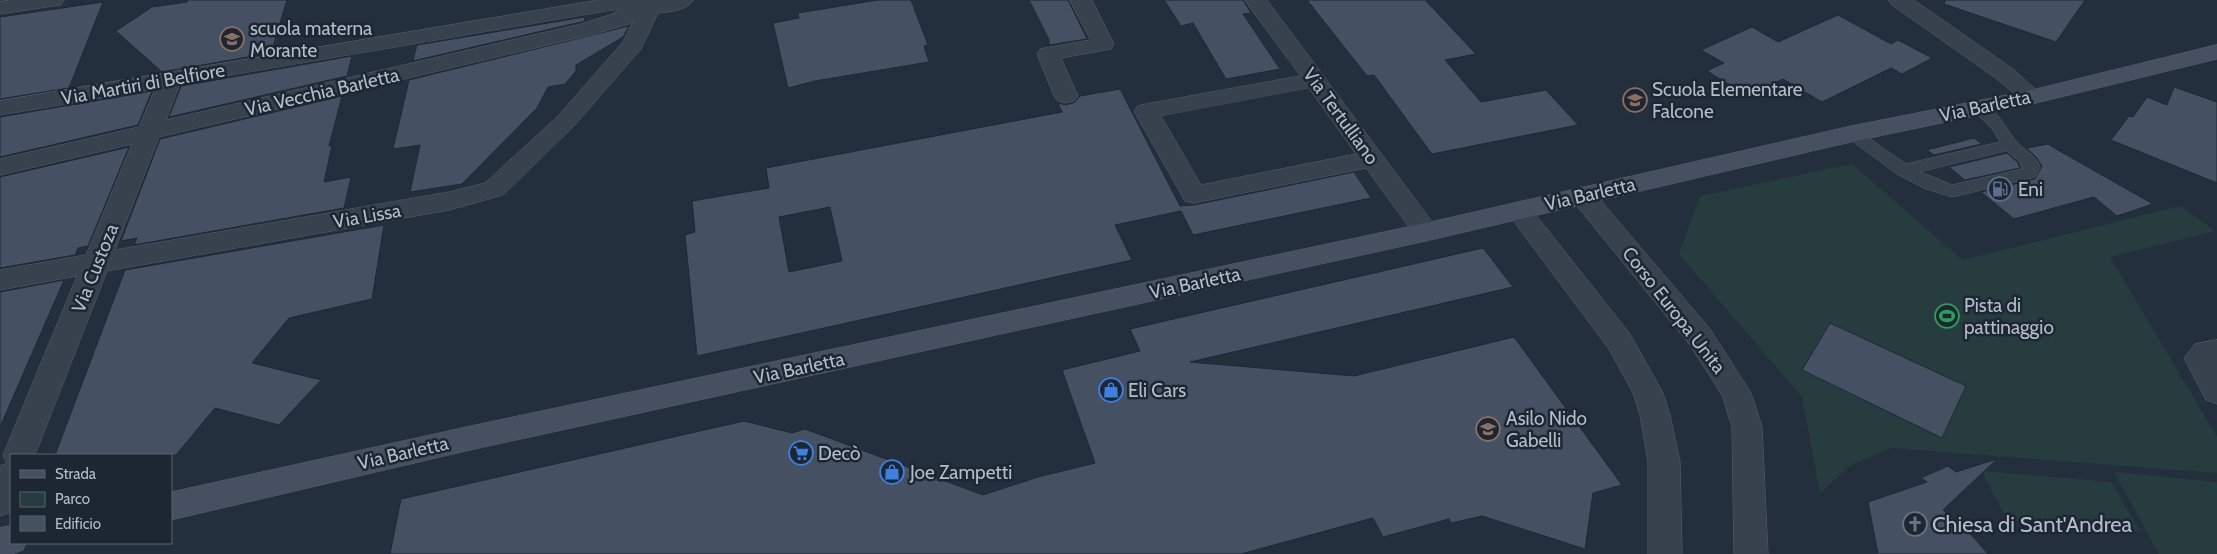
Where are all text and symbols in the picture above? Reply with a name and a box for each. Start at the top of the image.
place label: scuola materna Morante [250,17,372,62]
school or university icon: scuola materna Morante [219,26,245,52]
street label: Via Martiri di Belfiore [59,58,227,110]
street label: Via Vecchia Barletta [243,63,401,121]
street label: Via Tertulliano [1298,63,1384,169]
place label: Scuola Elementare Falcone [1652,78,1803,123]
street label: Via Barletta [1937,85,2033,127]
school or university icon: Scuola Elementare Falcone [1622,87,1648,113]
street label: Via Barletta [1542,172,1638,216]
fuel station icon: Eni [1987,176,2013,202]
place label: Eni [2018,178,2043,201]
street label: Via Lissa [331,199,403,233]
street label: Via Custoza [67,220,123,316]
street label: Corso Europa Unita [1617,242,1731,378]
street label: Via Barletta [1147,262,1243,304]
place label: Pista di pattinaggio [1964,294,2054,339]
sports icon: Pista di pattinaggio [1934,303,1960,329]
street label: Via Barletta [751,347,847,389]
shop icon: Eli Cars [1098,377,1124,403]
place label: Eli Cars [1128,379,1186,402]
place label: Asilo Nido Gabelli [1506,407,1587,452]
school or university icon: Asilo Nido Gabelli [1475,416,1501,442]
street label: Via Barletta [355,431,451,475]
supermarket icon: Decò [788,440,814,466]
place label: Decò [818,442,860,465]
legend [10,454,172,544]
shop icon: Joe Zampetti [879,459,905,485]
place label: Joe Zampetti [909,461,1012,484]
text: Strada [55,465,97,483]
text: Parco [55,490,90,508]
church icon: Chiesa di Sant'Andrea [1902,511,1928,537]
place label: Chiesa di Sant'Andrea [1932,511,2133,538]
text: Edificio [55,515,101,533]

